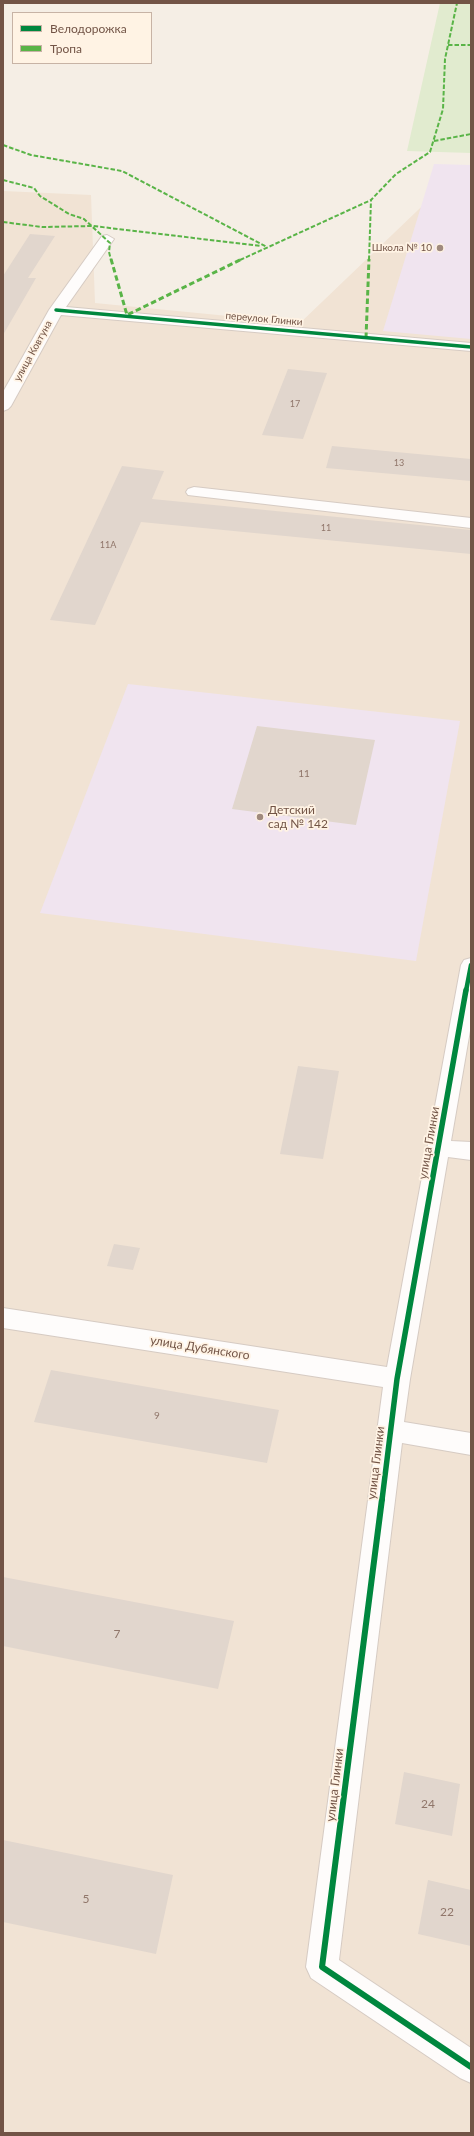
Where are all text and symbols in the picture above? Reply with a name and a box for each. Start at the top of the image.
legend [12,12,152,64]
text: Велодорожка [50,21,127,36]
text: Тропа [50,41,82,56]
place label: Школа № 10 [372,242,432,254]
marker: Школа № 10 [435,243,445,253]
street label: переулок Глинки [225,310,303,328]
street label: улица Ковтуна [11,319,55,383]
house number: 17 [290,399,300,409]
house number: 13 [394,458,404,468]
house number: 11 [321,523,331,533]
house number: 11А [100,540,116,550]
house number: 11 [298,768,310,780]
place label: Детский сад № 142 [268,803,328,831]
marker: Детский сад № 142 [255,812,265,822]
street label: улица Глинки [416,1105,442,1181]
street label: улица Дубянского [149,1333,251,1363]
house number: 9 [154,1410,160,1422]
street label: улица Глинки [364,1426,388,1500]
house number: 7 [114,1627,120,1641]
street label: улица Глинки [323,1748,347,1822]
house number: 24 [421,1797,435,1811]
house number: 5 [83,1892,89,1906]
house number: 22 [440,1905,454,1919]

